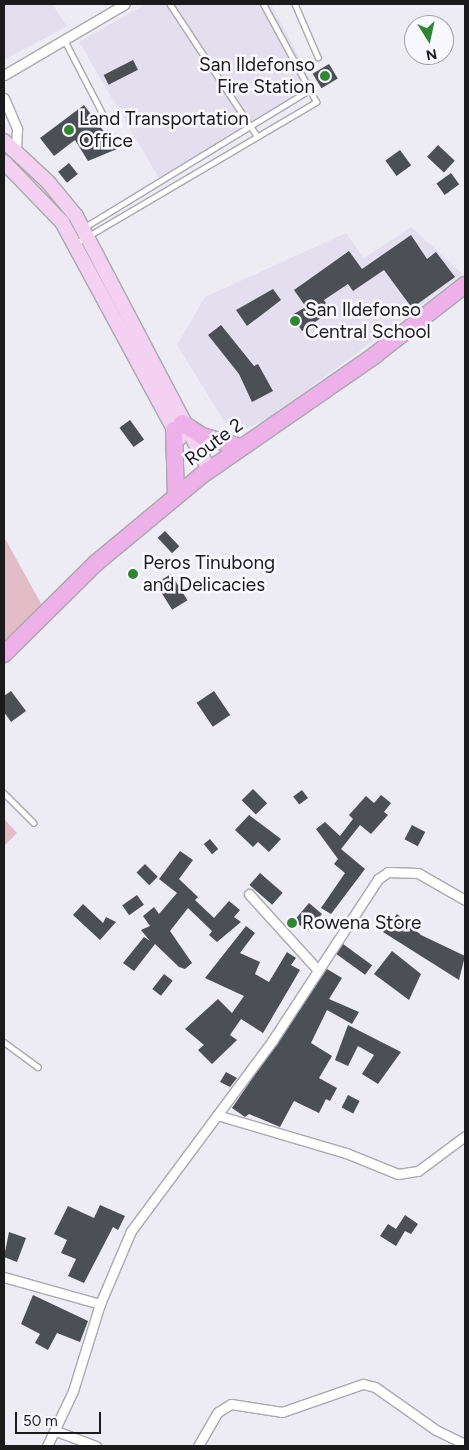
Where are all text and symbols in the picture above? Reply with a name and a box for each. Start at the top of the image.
north arrow [404,15,454,65]
text: N [425,45,438,64]
place label: San Ildefonso Fire Station [199,54,315,98]
marker: San Ildefonso Fire Station [319,70,331,82]
place label: Land Transportation Office [79,108,249,152]
marker: Land Transportation Office [63,124,75,136]
place label: San Ildefonso Central School [305,299,431,343]
marker: San Ildefonso Central School [289,315,301,327]
street label: Route 2 [180,413,248,471]
place label: Peros Tinubong and Delicacies [143,552,275,596]
marker: Peros Tinubong and Delicacies [127,568,139,580]
place label: Rowena Store [302,912,421,934]
marker: Rowena Store [286,917,298,929]
scale bar [18,1402,104,1434]
text: 50 m [23,1412,58,1430]

